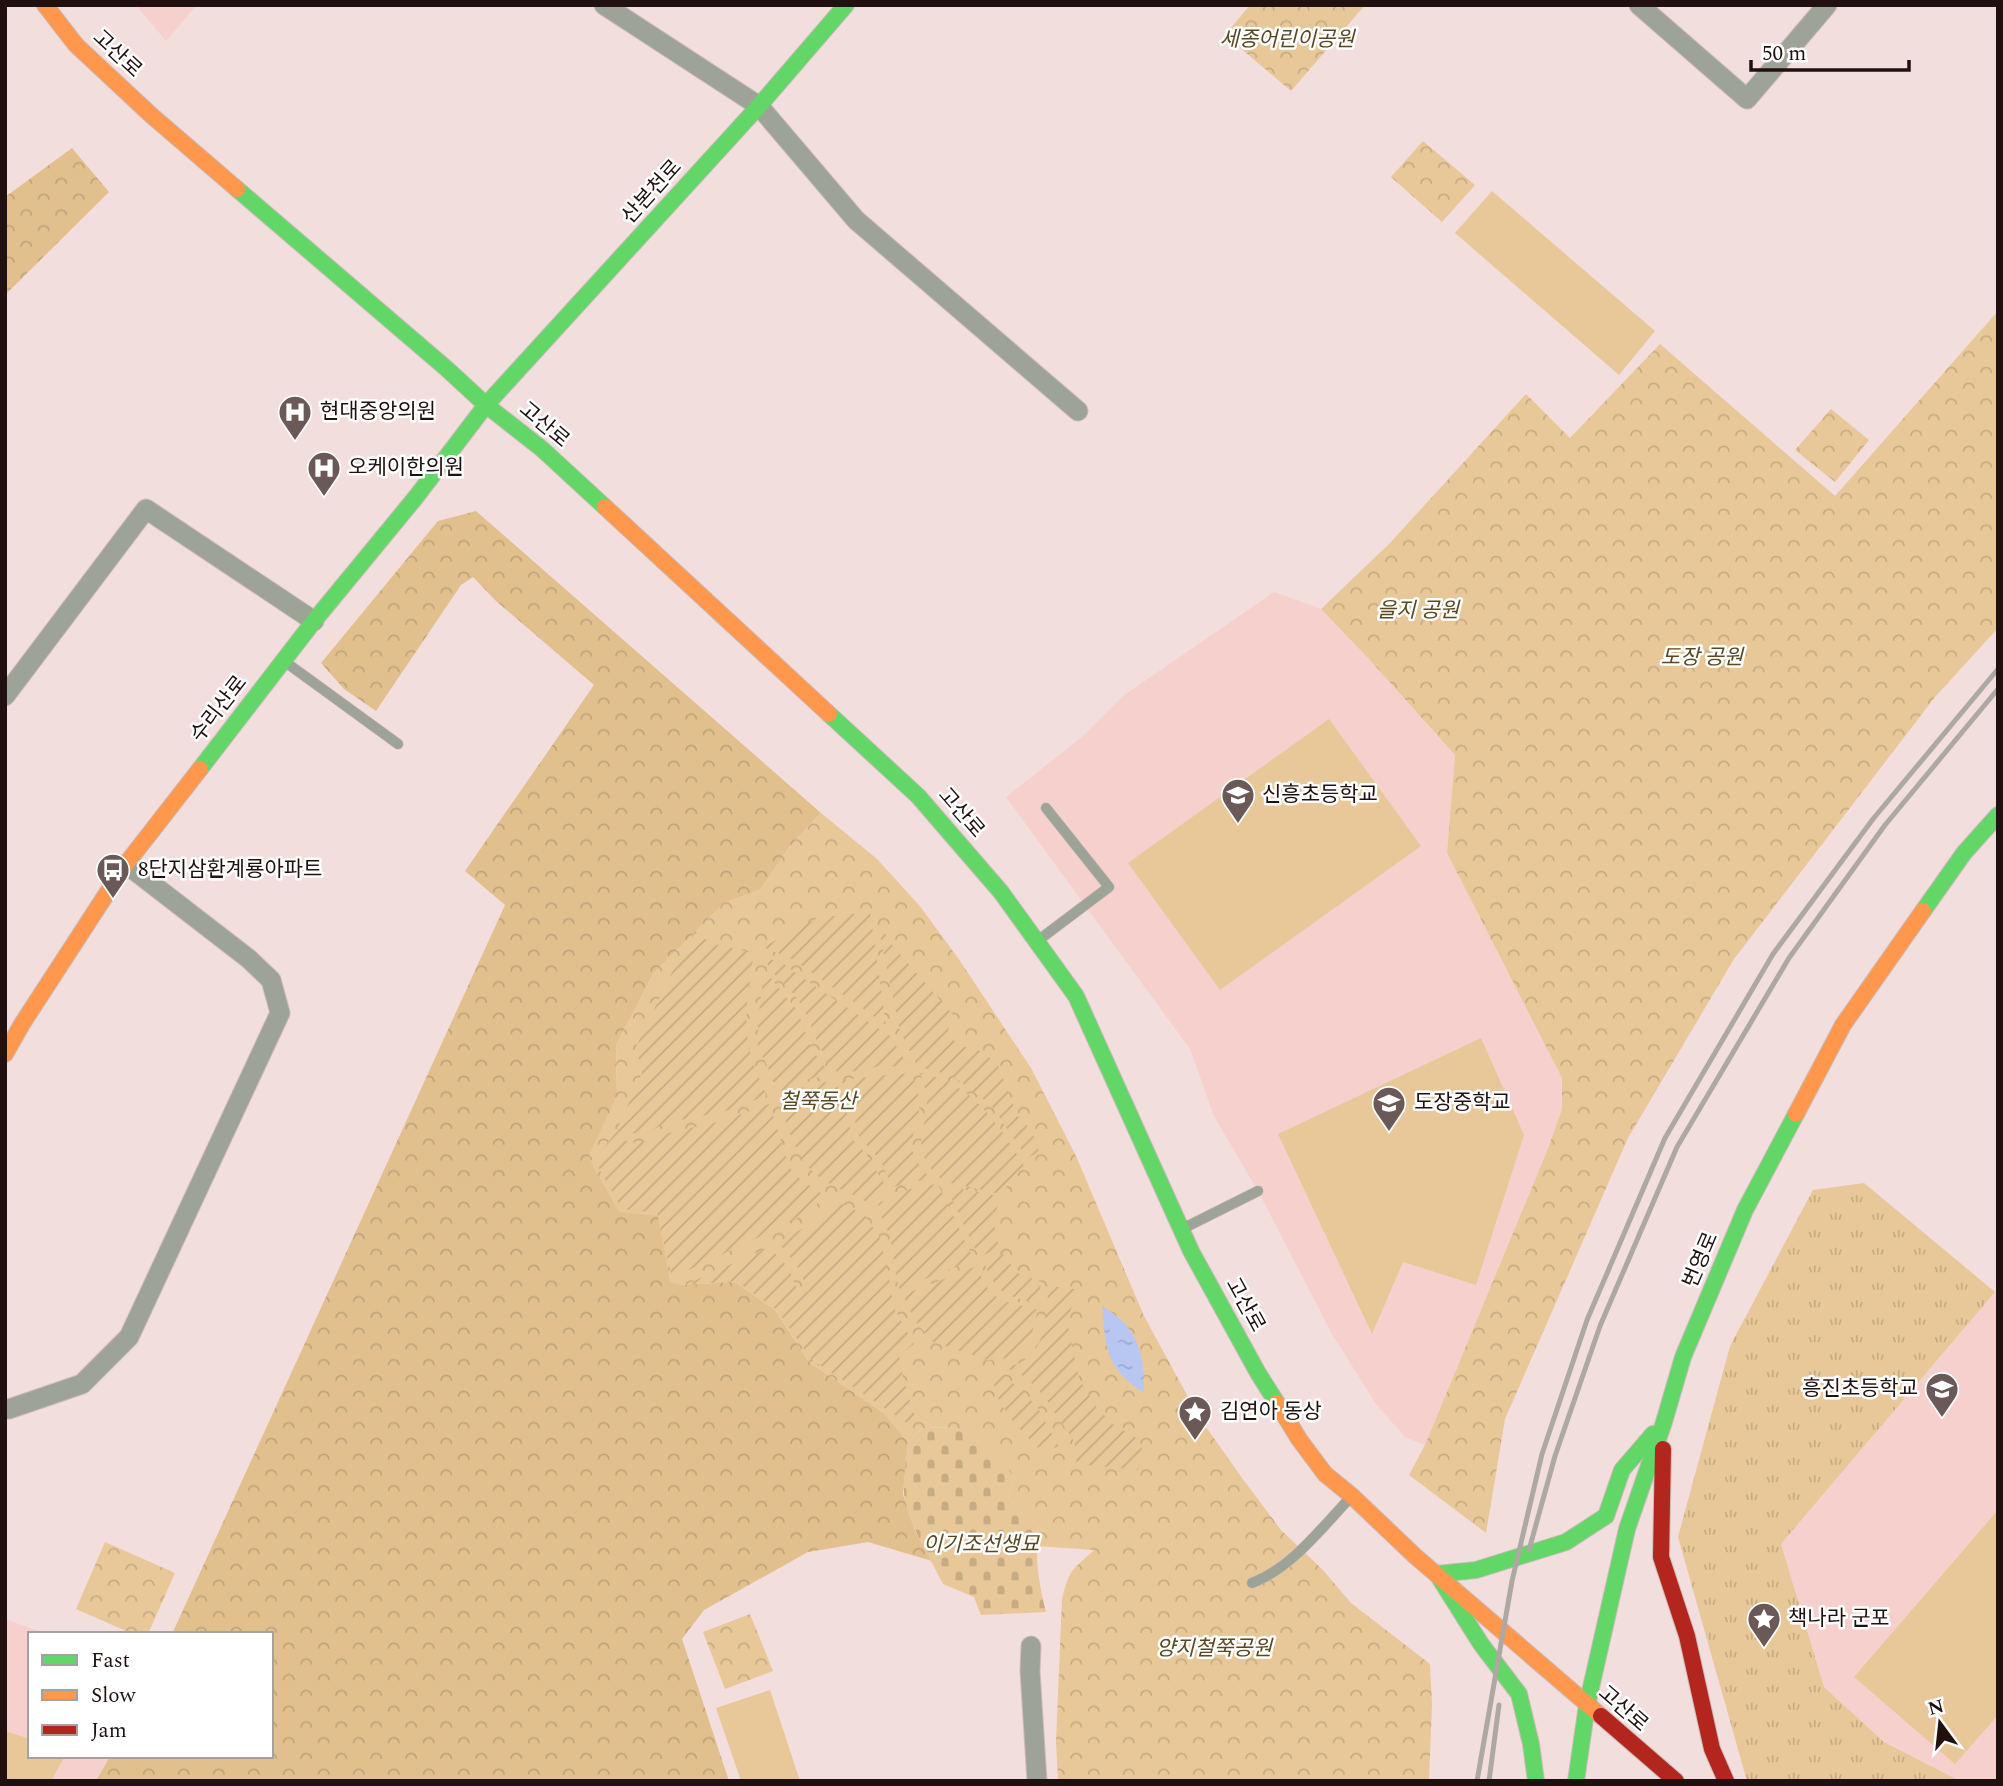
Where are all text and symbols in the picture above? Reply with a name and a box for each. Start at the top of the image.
street label: 고산로 [85,23,149,85]
park label: 세종어린이공원 [1219,24,1356,56]
scale bar [1751,28,1909,72]
text: 50 m [1762,38,1806,70]
street label: 산본천로 [614,153,690,231]
hospital icon: 현대중앙의원 [276,393,314,442]
street label: 고산로 [512,394,576,456]
place label: 현대중앙의원 [320,396,436,428]
hospital icon: 오케이한의원 [305,449,343,498]
place label: 오케이한의원 [348,452,464,484]
park label: 을지 공원 [1377,595,1461,627]
park label: 도장 공원 [1661,642,1745,674]
street label: 수리산로 [183,669,255,749]
school or university icon: 신흥초등학교 [1219,776,1257,825]
place label: 신흥초등학교 [1262,779,1378,811]
street label: 고산로 [930,781,992,845]
bus stop icon: 8단지삼환계룡아파트 [94,851,132,900]
place label: 8단지삼환계룡아파트 [138,854,322,886]
school or university icon: 도장중학교 [1370,1084,1408,1133]
park label: 철쭉동산 [779,1086,859,1118]
place label: 도장중학교 [1414,1087,1511,1119]
street label: 번영로 [1675,1227,1727,1293]
street label: 고산로 [1217,1272,1273,1338]
school or university icon: 흥진초등학교 [1923,1370,1961,1419]
place label: 흥진초등학교 [1802,1373,1918,1405]
place icon: 김연아 동상 [1176,1393,1214,1442]
place label: 김연아 동상 [1220,1396,1322,1428]
park label: 이기조선생묘 [923,1529,1041,1561]
place icon: 책나라 군포 [1745,1600,1783,1649]
place label: 책나라 군포 [1788,1603,1890,1635]
legend [28,1632,273,1758]
park label: 양지철쭉공원 [1156,1633,1274,1665]
text: Fast [91,1645,130,1677]
street label: 고산로 [1591,1678,1655,1740]
text: Slow [91,1680,137,1712]
north arrow [1905,1688,1975,1758]
text: N [1925,1692,1947,1724]
text: Jam [91,1715,127,1747]

